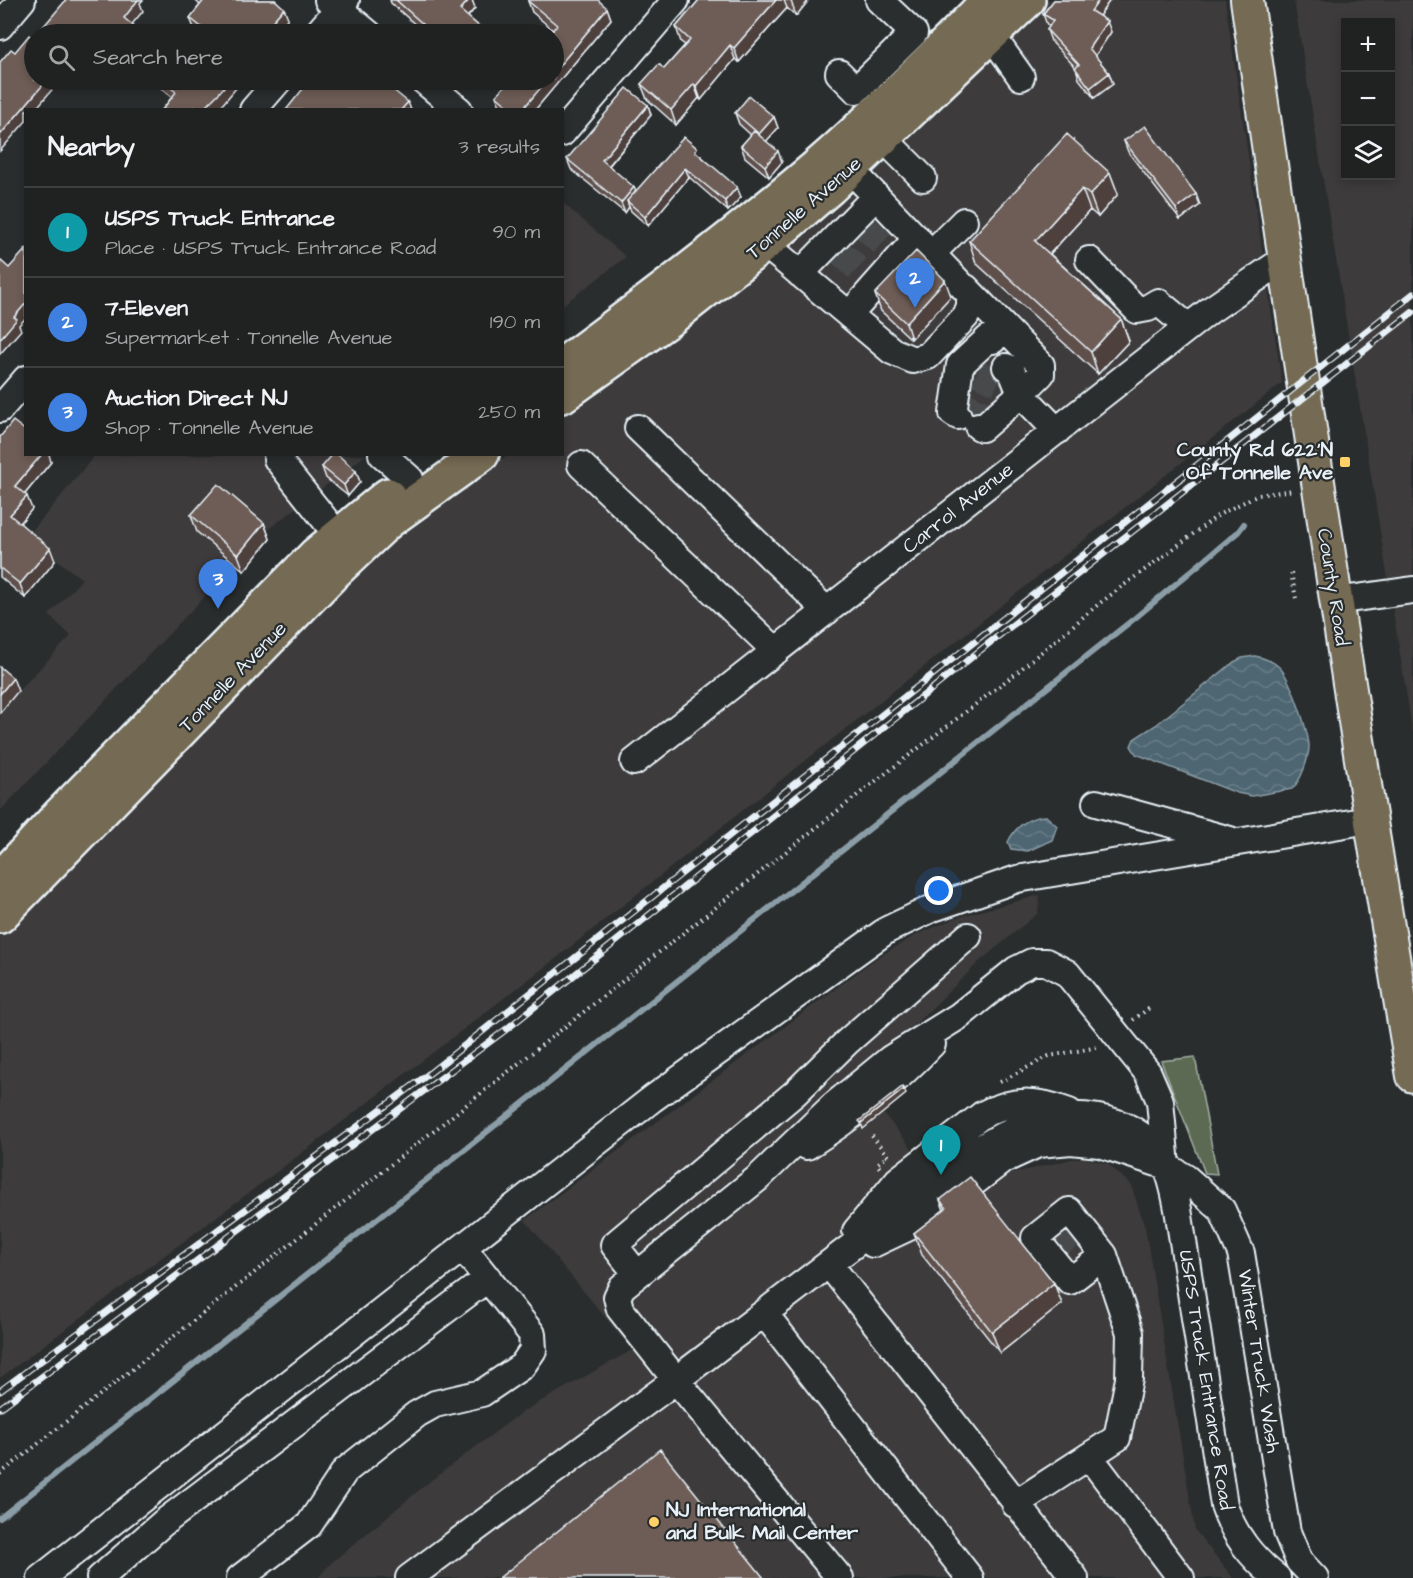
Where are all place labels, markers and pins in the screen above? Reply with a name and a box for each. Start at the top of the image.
pin: 2 [896,258,934,308]
place label: County Rd 622'N Of Tonnelle Ave [1177,436,1333,487]
marker: County Rd 622'N Of Tonnelle Ave [1338,455,1352,469]
pin: 3 [198,560,238,609]
pin: 1 [922,1126,960,1175]
place label: NJ International and Bulk Mail Center [665,1496,859,1547]
marker: NJ International and Bulk Mail Center [647,1515,661,1529]

